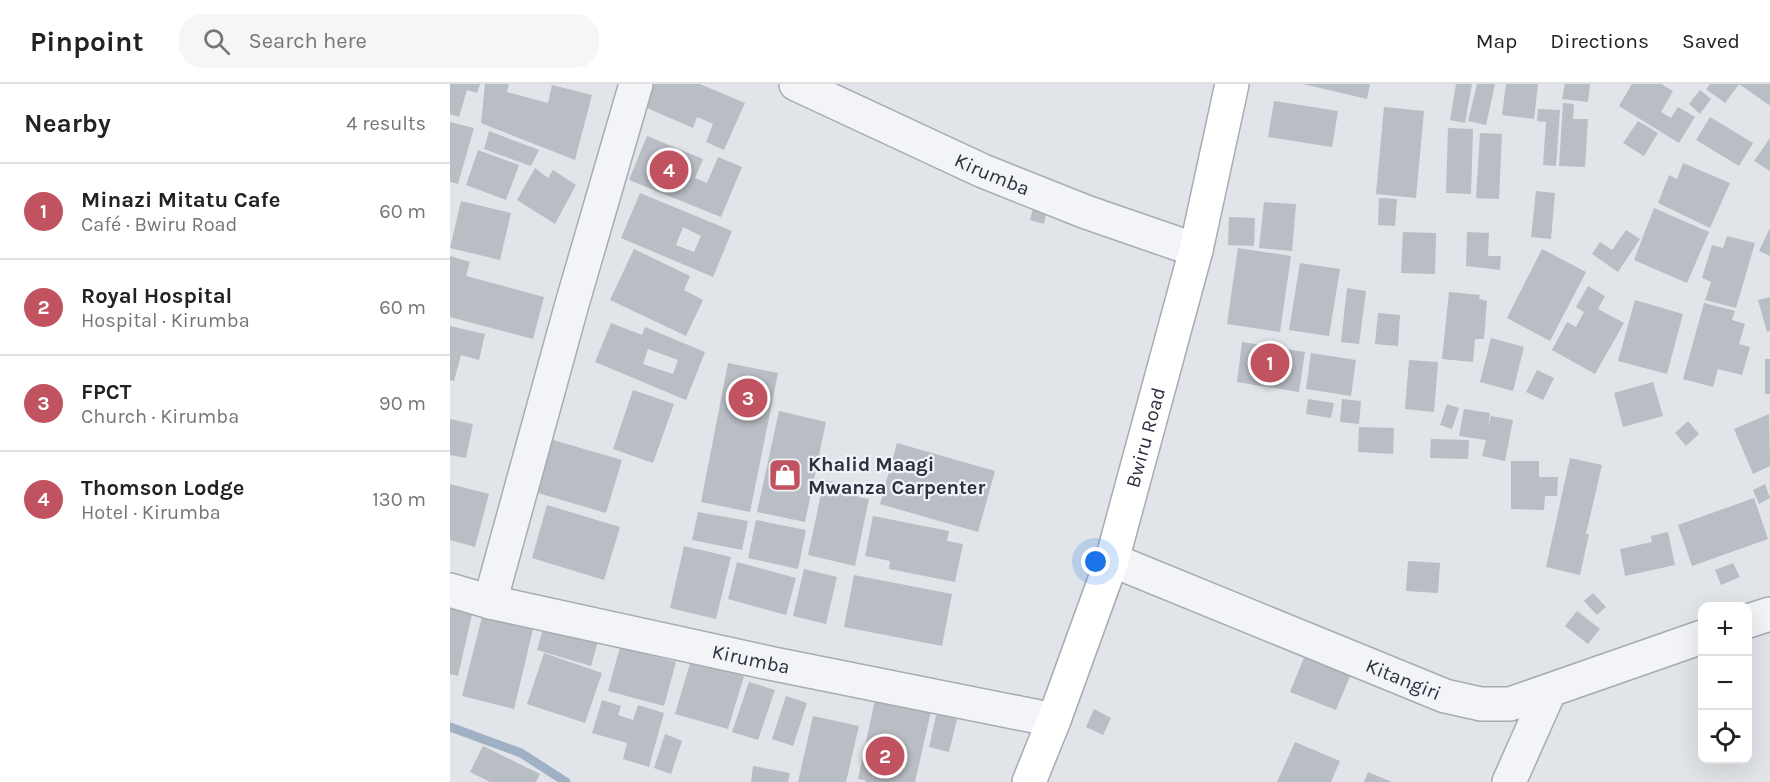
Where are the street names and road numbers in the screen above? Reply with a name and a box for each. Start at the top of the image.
street label: Kirumba [951,148,1033,200]
street label: Bwiru Road [1121,385,1170,490]
street label: Kirumba [710,639,792,678]
street label: Kitangiri [1363,653,1445,705]

